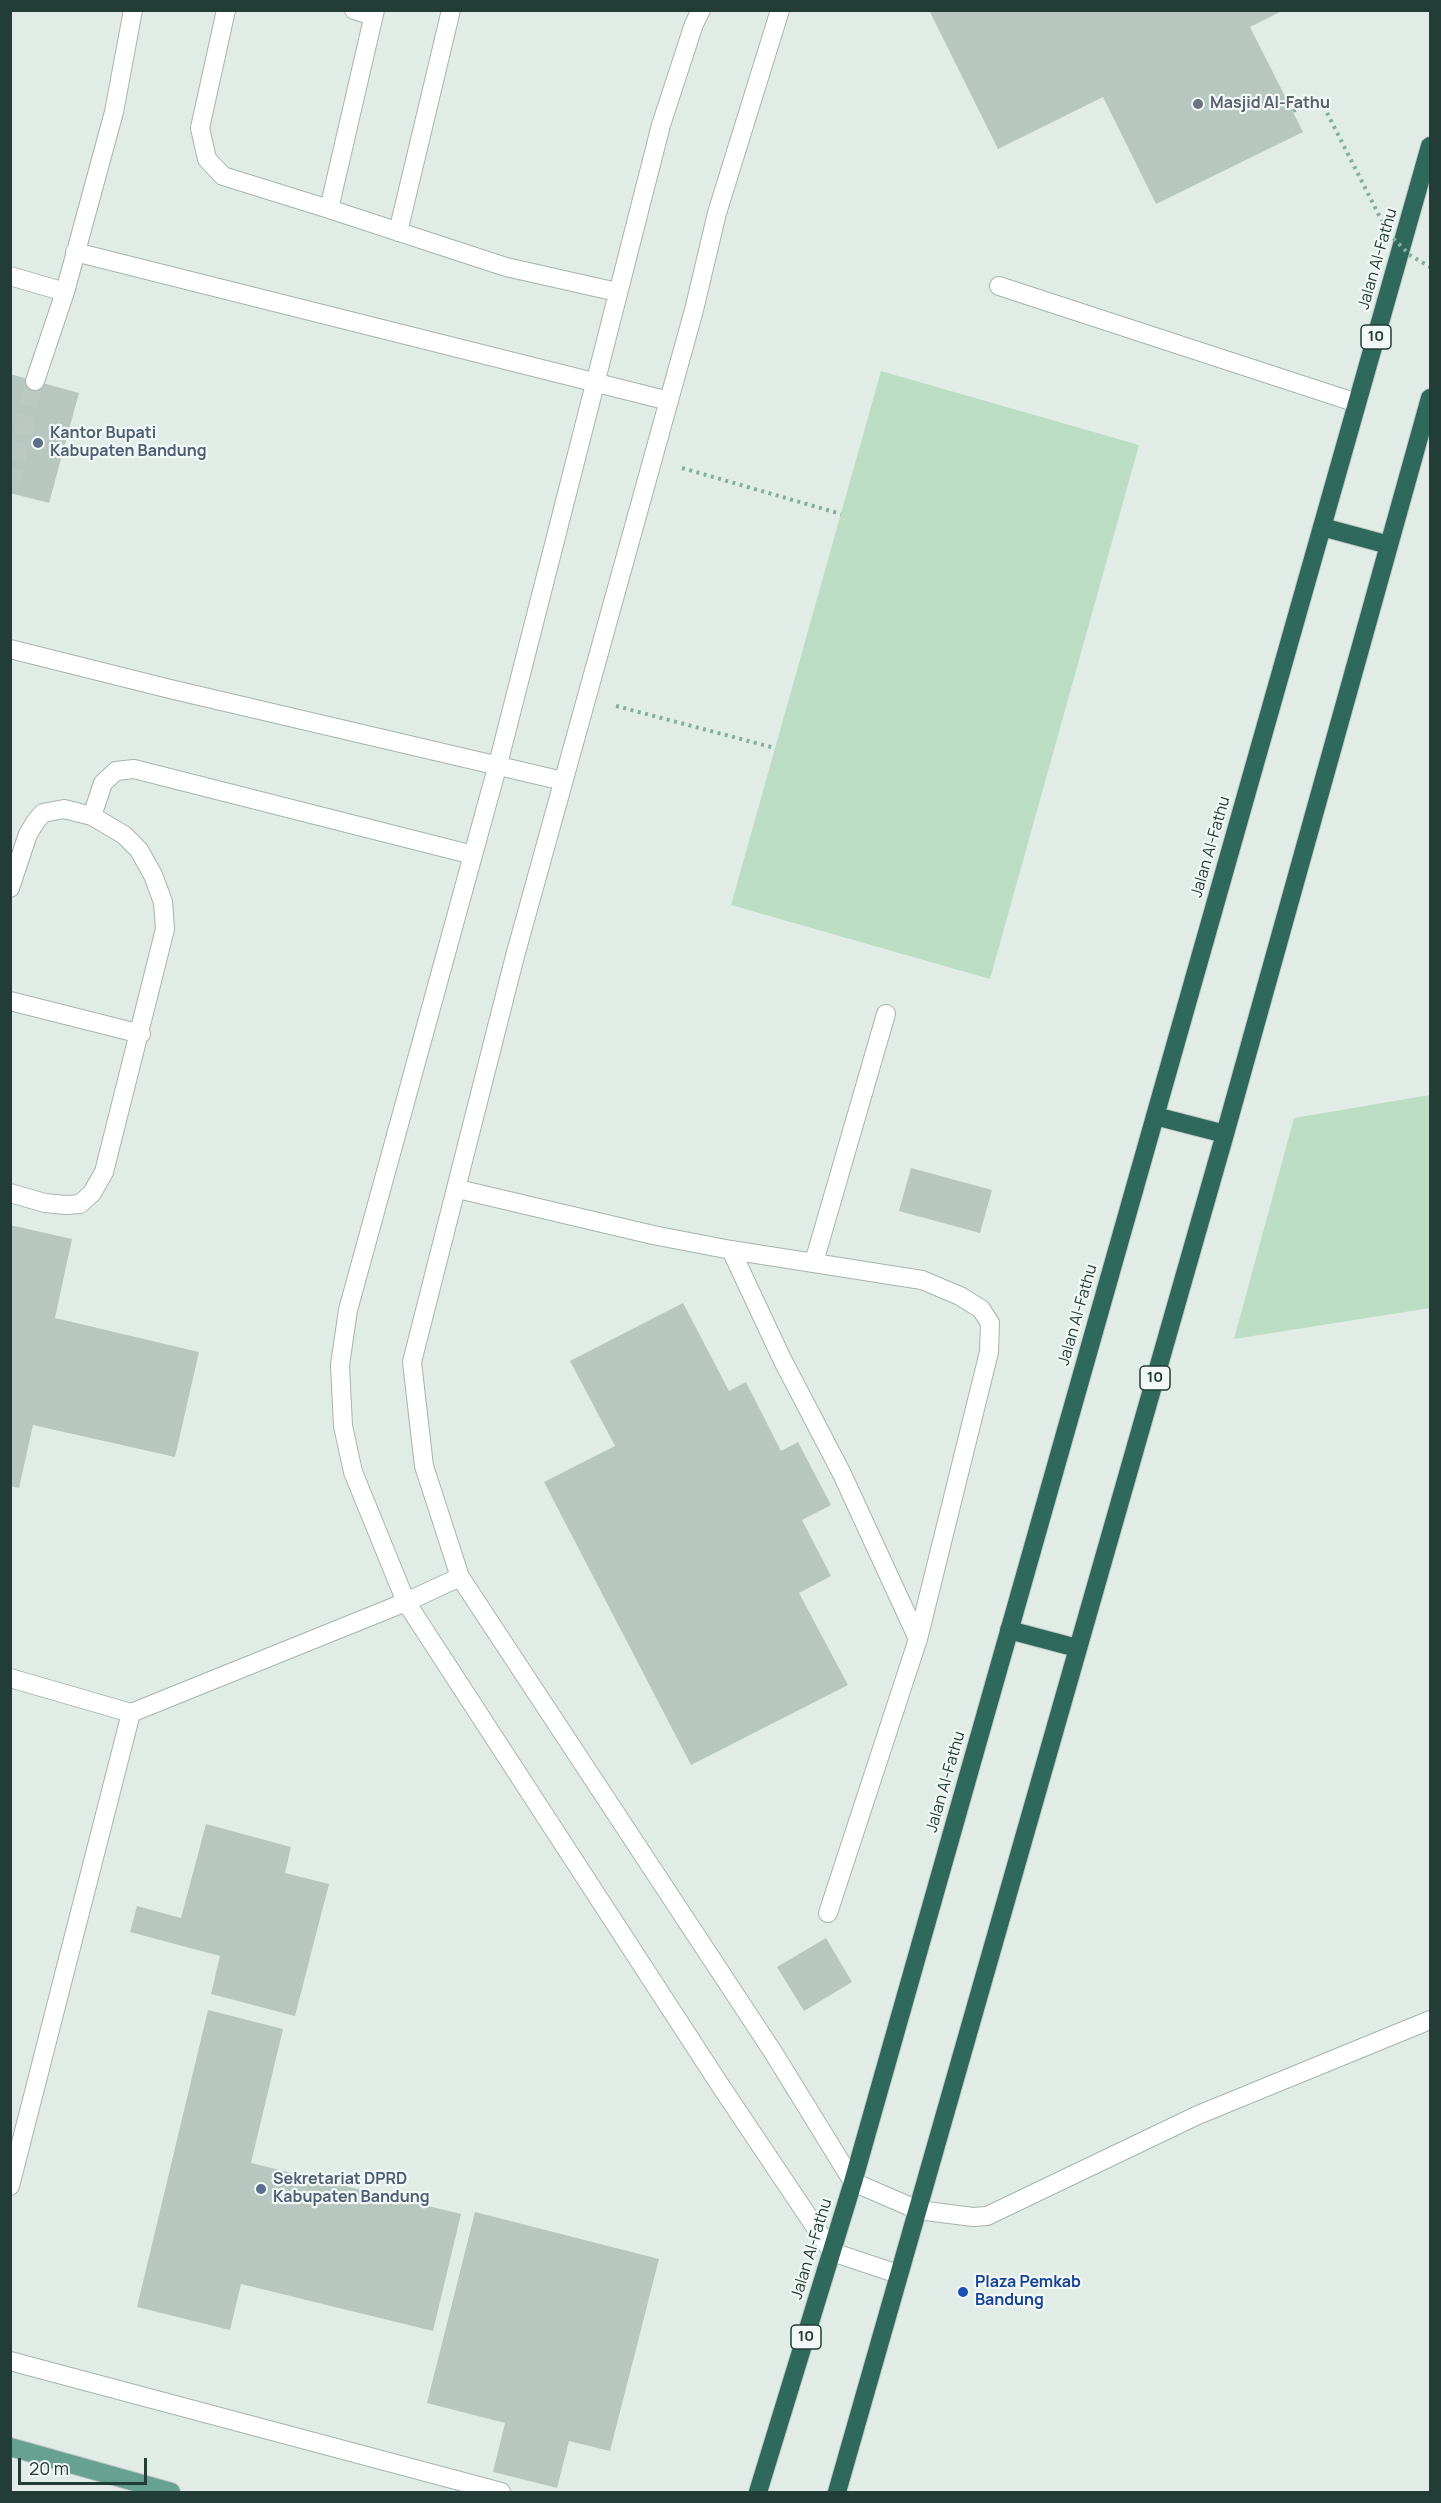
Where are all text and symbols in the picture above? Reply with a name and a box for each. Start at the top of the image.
place label: Masjid Al-Fathu [1210,94,1330,114]
marker: Masjid Al-Fathu [1191,97,1205,111]
street label: Jalan Al-Fathu [1354,206,1402,312]
road number: 10 [1361,325,1391,349]
place label: Kantor Bupati Kabupaten Bandung [50,424,207,462]
marker: Kantor Bupati Kabupaten Bandung [31,436,45,450]
street label: Jalan Al-Fathu [1187,794,1235,900]
street label: Jalan Al-Fathu [1054,1262,1102,1368]
road number: 10 [1140,1366,1170,1390]
street label: Jalan Al-Fathu [922,1729,970,1835]
place label: Sekretariat DPRD Kabupaten Bandung [273,2170,430,2208]
marker: Sekretariat DPRD Kabupaten Bandung [254,2182,268,2196]
street label: Jalan Al-Fathu [788,2196,836,2302]
place label: Plaza Pemkab Bandung [975,2273,1081,2311]
marker: Plaza Pemkab Bandung [956,2285,970,2299]
road number: 10 [791,2325,821,2349]
scale bar [21,2446,150,2484]
text: 20 m [29,2456,69,2480]

